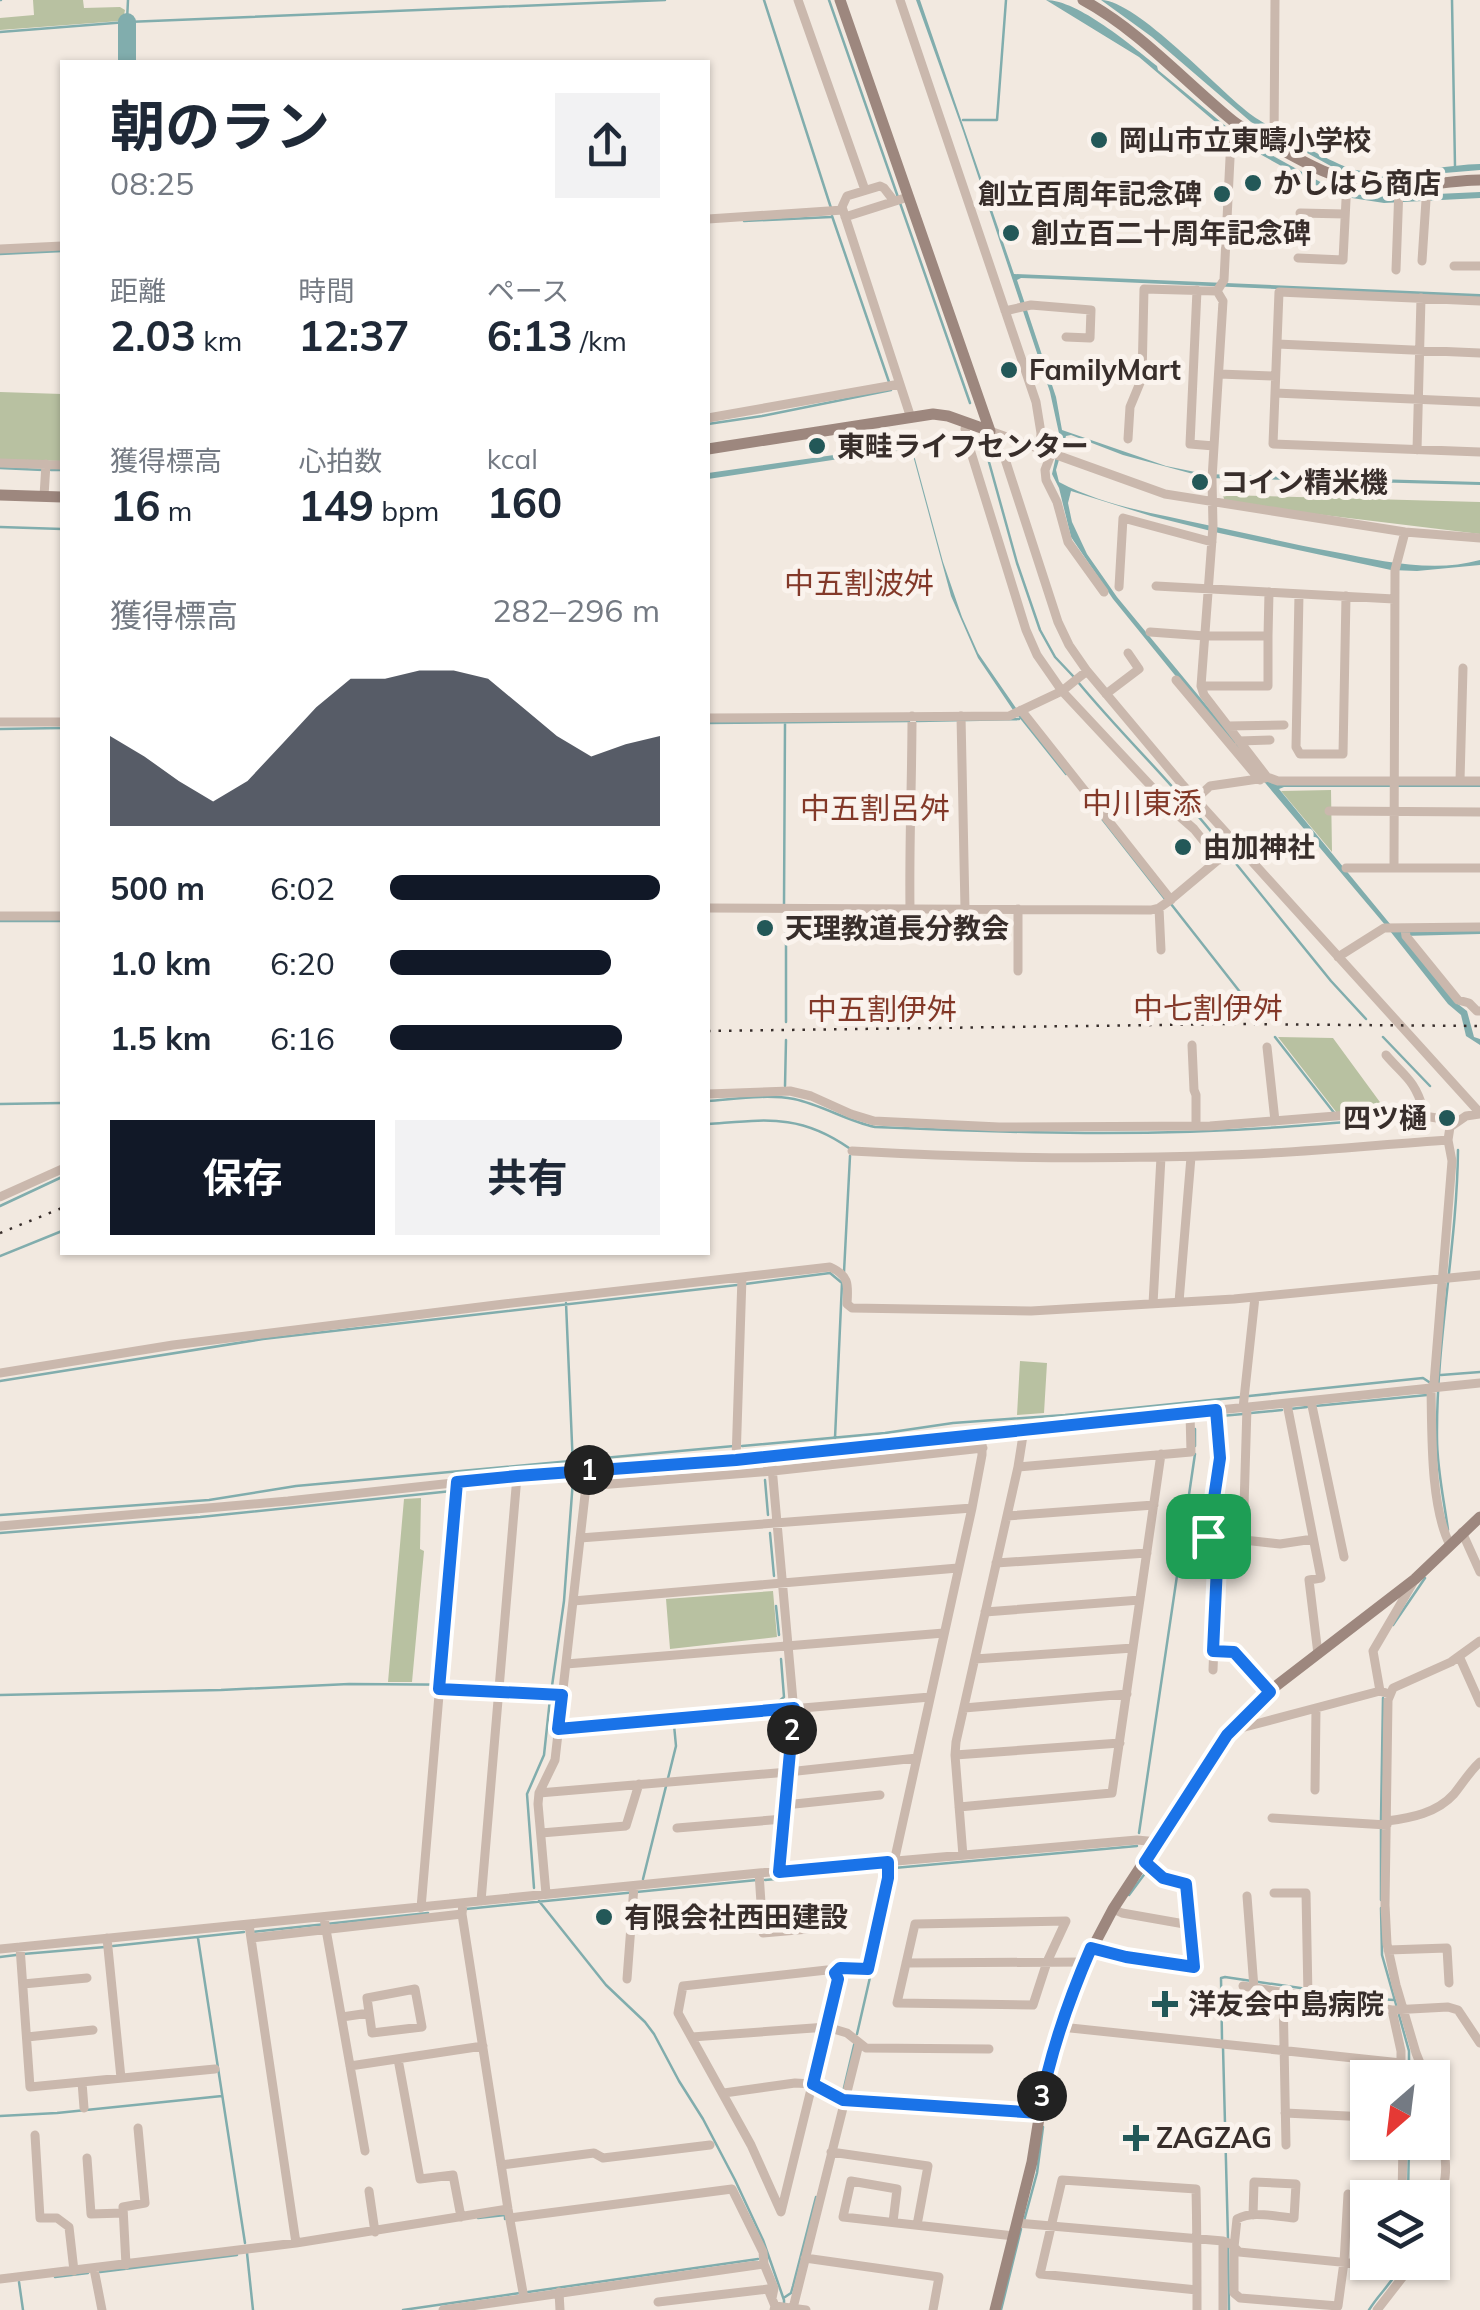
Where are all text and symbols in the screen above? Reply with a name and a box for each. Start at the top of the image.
text: 朝のラン [110,91,330,160]
button: share [555,93,660,198]
place label: 岡山市立東疇小学校 [1119,122,1371,157]
marker: 岡山市立東疇小学校 [1088,129,1110,151]
text: 08:25 [110,163,194,203]
place label: かしはら商店 [1273,165,1441,200]
marker: かしはら商店 [1242,172,1264,194]
place label: 創立百周年記念碑 [978,176,1202,211]
marker: 創立百周年記念碑 [1211,183,1233,205]
place label: 創立百二十周年記念碑 [1031,215,1311,250]
marker: 創立百二十周年記念碑 [1000,222,1022,244]
text: 距離 [110,273,166,308]
text: 時間 [298,273,354,308]
text: ペース [487,273,569,308]
text: 2.03 [110,309,196,362]
text: 12:37 [298,309,410,362]
text: 6:13 [487,309,573,362]
text: km [196,323,242,358]
text: /km [573,323,627,358]
place label: FamilyMart [1029,352,1181,387]
marker: FamilyMart [998,359,1020,381]
place label: 東畦ライフセンター [837,428,1089,463]
marker: 東畦ライフセンター [806,435,828,457]
text: kcal [487,441,538,476]
text: 獲得標高 [110,443,222,478]
text: 心拍数 [298,443,382,478]
place label: コイン精米機 [1220,464,1388,499]
marker: コイン精米機 [1189,471,1211,493]
text: 160 [487,476,562,529]
text: 16 [110,479,160,532]
text: 149 [298,479,374,532]
text: m [160,493,192,528]
text: bpm [374,493,439,528]
district label: 中五割波舛 [784,564,934,602]
text: 282–296 m [492,590,660,630]
text: 獲得標高 [110,595,238,635]
district label: 中川東添 [1082,784,1202,822]
district label: 中五割呂舛 [800,789,950,827]
place label: 由加神社 [1203,829,1315,864]
marker: 由加神社 [1172,836,1194,858]
text: 500 m [110,868,205,908]
text: 6:02 [270,868,335,908]
place label: 天理教道長分教会 [785,910,1009,945]
marker: 天理教道長分教会 [754,917,776,939]
text: 1.0 km [110,943,212,983]
text: 6:20 [270,943,335,983]
district label: 中七割伊舛 [1133,989,1283,1027]
district label: 中五割伊舛 [807,990,957,1028]
text: 1.5 km [110,1018,212,1058]
text: 6:16 [270,1018,335,1058]
place label: 四ツ樋 [1343,1100,1427,1135]
marker: 四ツ樋 [1436,1107,1458,1129]
button: 保存 [110,1120,375,1235]
button: 共有 [395,1120,660,1235]
pin: 1 [564,1445,614,1495]
text: 1 [581,1452,597,1487]
pin [1166,1494,1251,1579]
icon: arrive [1181,1509,1236,1564]
pin: 2 [767,1705,817,1755]
text: 2 [784,1712,800,1747]
place label: 有限会社西田建設 [624,1899,848,1934]
marker: 有限会社西田建設 [593,1906,615,1928]
place label: 洋友会中島病院 [1188,1986,1384,2021]
marker: 洋友会中島病院 [1152,1991,1178,2017]
north arrow [1350,2060,1450,2160]
map controls [1350,2060,1450,2280]
pin: 3 [1017,2071,1067,2121]
text: 3 [1034,2078,1050,2113]
place label: ZAGZAG [1156,2120,1272,2155]
marker: ZAGZAG [1125,2127,1147,2149]
button: layers [1350,2180,1450,2280]

